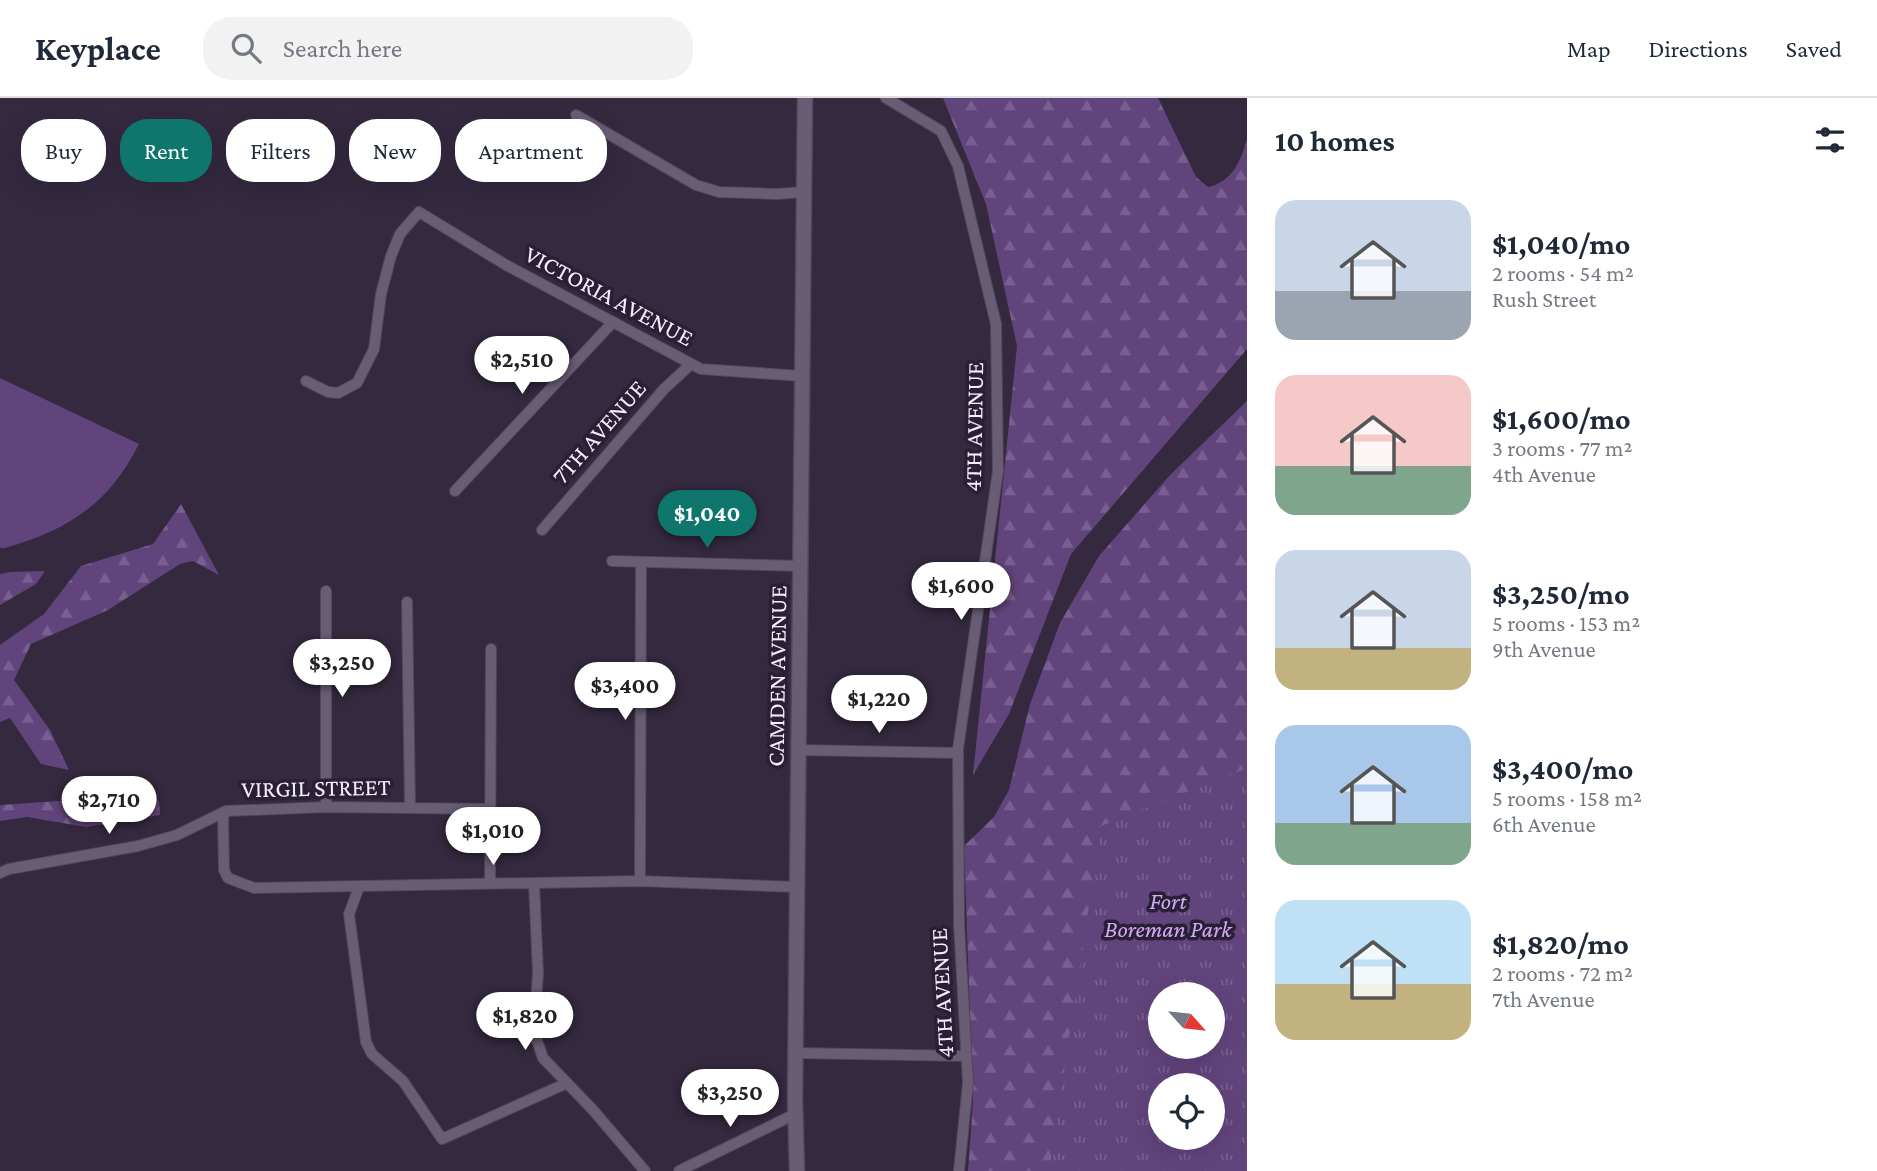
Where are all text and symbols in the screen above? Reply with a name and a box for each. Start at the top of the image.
search box [203,17,693,80]
icon: search [227,29,265,67]
text: Keyplace [35,30,161,67]
text: Search here [283,34,402,63]
text: Map [1567,35,1611,62]
text: Directions [1649,35,1748,62]
text: Saved [1786,35,1842,62]
chip: Buy [21,119,106,182]
chip: Rent [120,119,212,182]
chip: Filters [226,119,335,182]
chip: New [349,119,441,182]
chip: Apartment [455,119,607,182]
icon: filters [1811,121,1849,159]
text: 10 homes [1275,124,1395,157]
text: $1,040/mo [1492,227,1630,260]
icon: home [1331,228,1415,312]
street label: VICTORIA AVENUE [520,240,698,351]
text: 2 rooms · 54 m² [1492,260,1634,286]
text: Rush Street [1492,286,1596,312]
pin: $2,510 [465,336,579,396]
text: $2,510 [490,346,554,372]
street label: 4TH AVENUE [959,362,988,492]
street label: 7TH AVENUE [546,374,651,489]
text: $1,600/mo [1492,402,1631,435]
icon: home [1331,403,1415,487]
text: 3 rooms · 77 m² [1492,435,1632,461]
text: 4th Avenue [1492,461,1596,487]
pin: $1,040 [650,490,764,550]
text: $1,040 [674,500,740,526]
pin: $1,600 [904,562,1018,622]
text: $1,600 [928,572,994,598]
text: $3,250/mo [1492,577,1630,610]
icon: home [1331,578,1415,662]
street label: CAMDEN AVENUE [761,585,792,767]
text: 5 rooms · 153 m² [1492,610,1640,636]
text: 9th Avenue [1492,636,1596,662]
pin: $3,250 [285,640,399,699]
text: $3,250 [309,649,375,675]
pin: $3,400 [568,662,682,722]
text: $3,400 [590,672,660,698]
pin: $1,220 [822,676,936,735]
text: $1,220 [847,685,911,711]
text: $3,400/mo [1492,752,1633,785]
icon: home [1331,753,1415,837]
street label: VIRGIL STREET [241,773,391,802]
pin: $2,710 [52,776,166,836]
text: 5 rooms · 158 m² [1492,785,1642,811]
text: $2,710 [78,786,140,812]
pin: $1,010 [436,808,550,867]
text: 6th Avenue [1492,811,1596,837]
text: $1,010 [462,817,524,843]
park label: Fort Boreman Park [1104,887,1233,942]
text: $1,820/mo [1492,927,1629,960]
street label: 4TH AVENUE [925,928,958,1059]
icon: home [1331,928,1415,1012]
text: 2 rooms · 72 m² [1492,960,1633,986]
north arrow [1148,982,1225,1059]
map controls [1148,982,1225,1150]
text: 7th Avenue [1492,986,1595,1012]
pin: $1,820 [468,992,582,1052]
text: $1,820 [492,1002,558,1028]
pin: $3,250 [673,1070,787,1129]
button: locate [1148,1073,1225,1150]
text: $3,250 [697,1079,763,1105]

